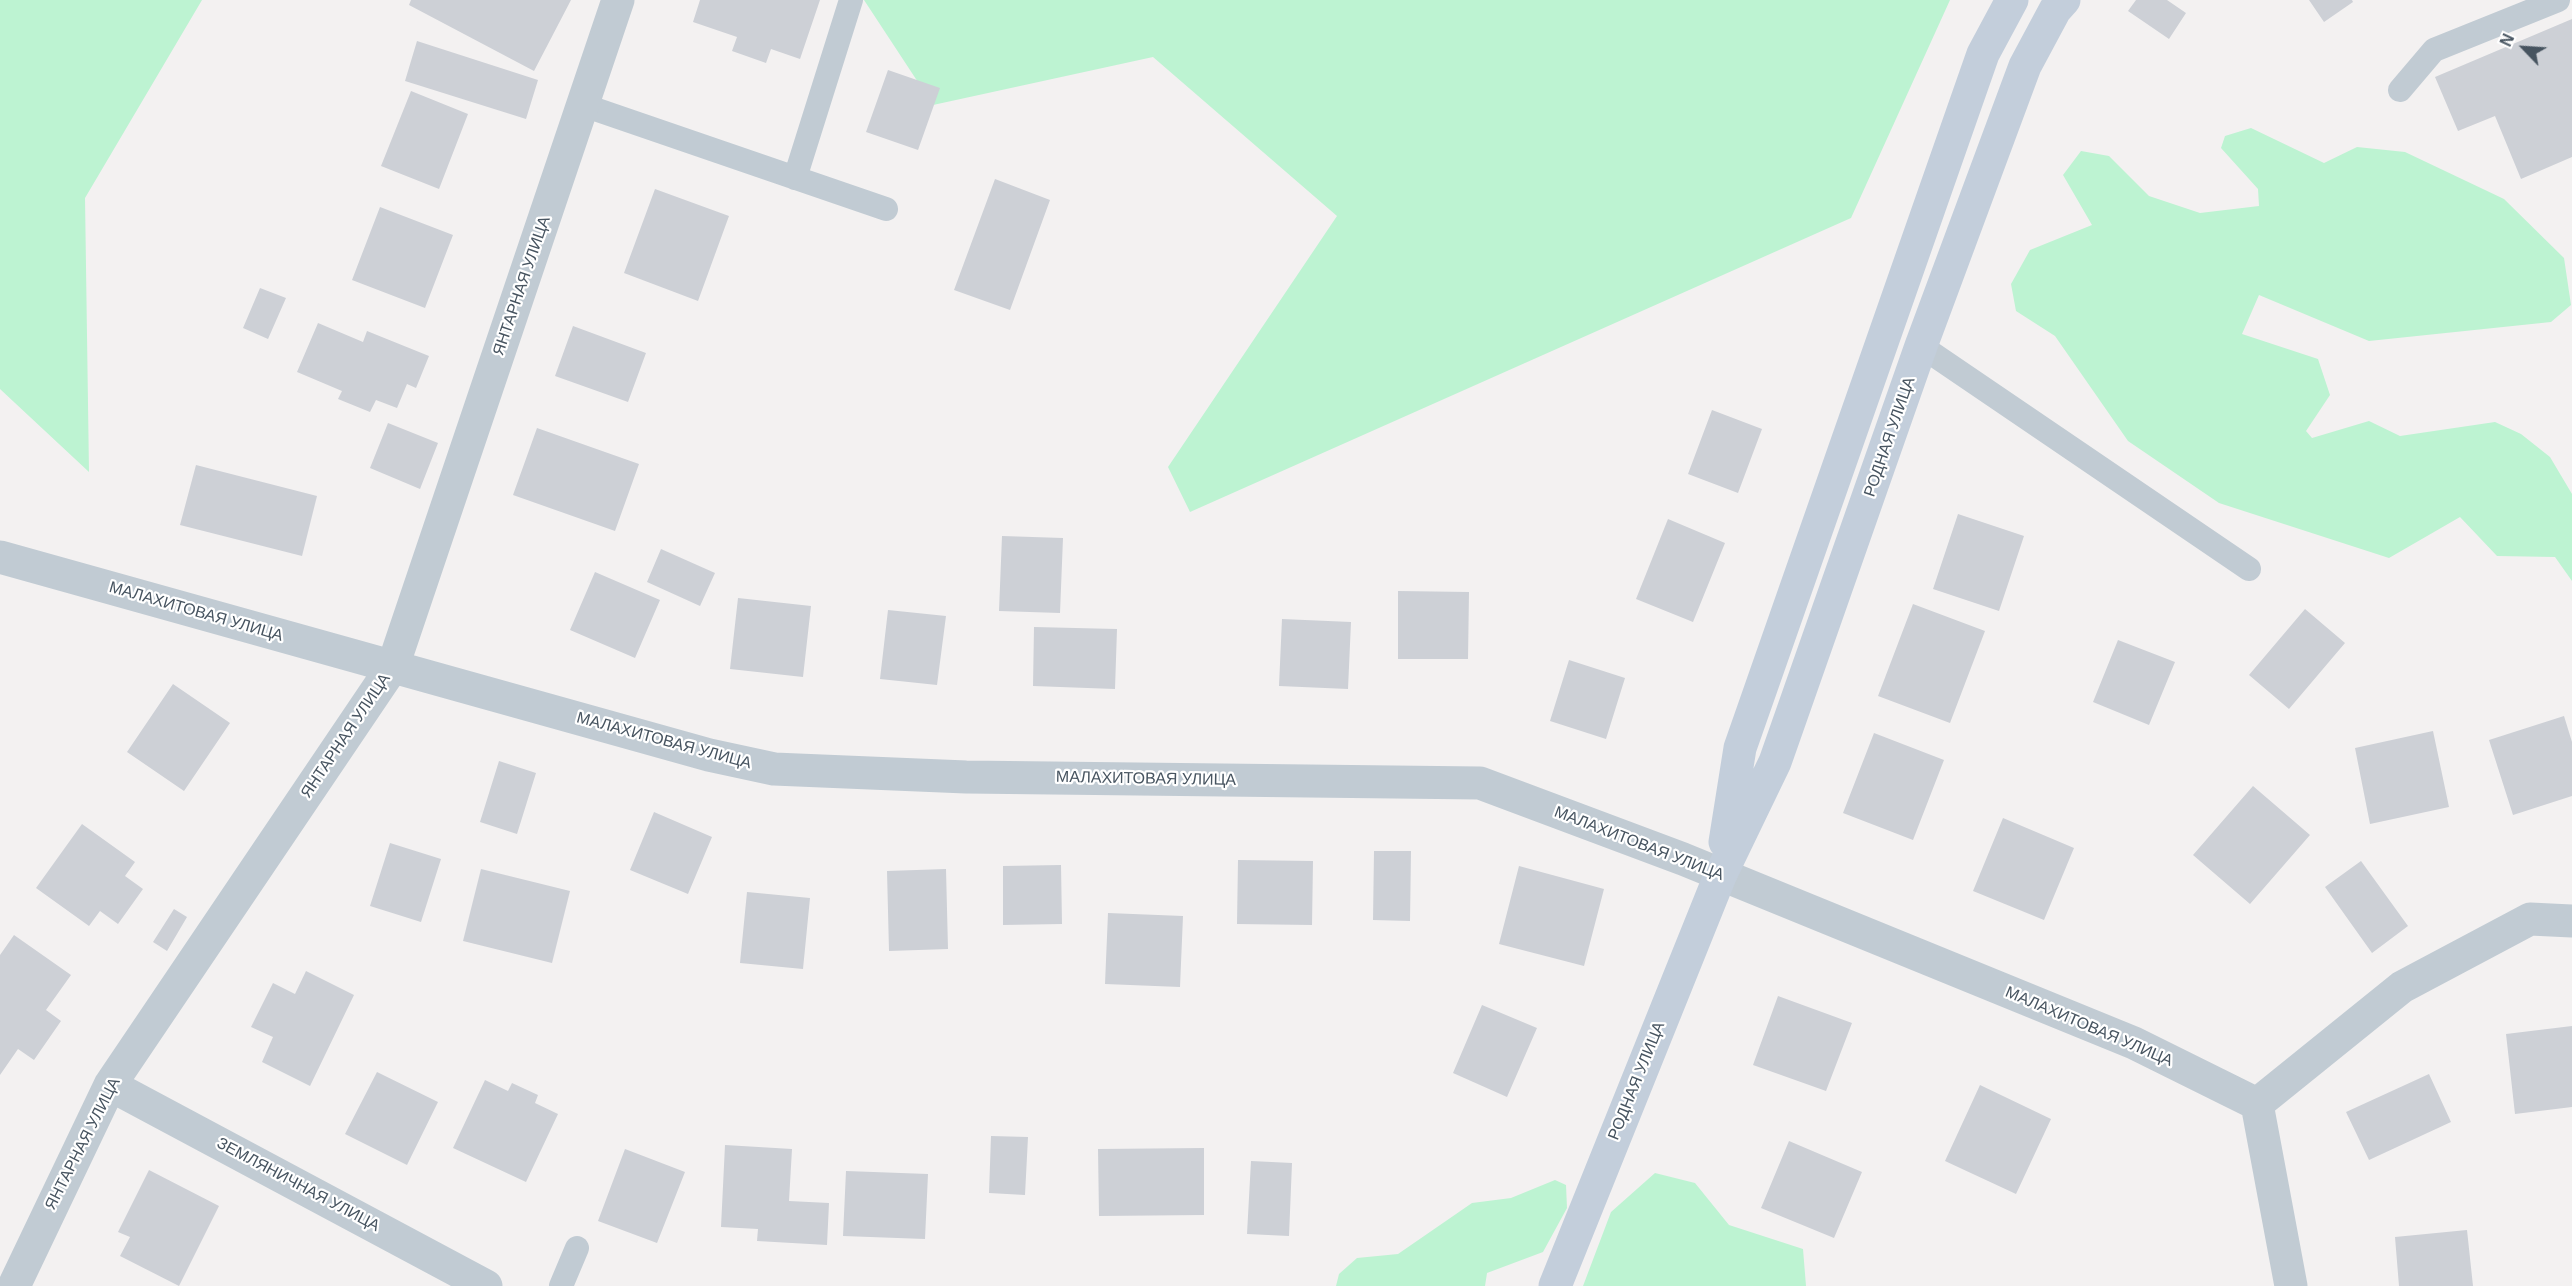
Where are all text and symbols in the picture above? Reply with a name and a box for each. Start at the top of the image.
north arrow [2494,18,2554,78]
text: N [2497,31,2517,49]
street label: ЯНТАРНАЯ УЛИЦА [489,214,555,358]
street label: РОДНАЯ УЛИЦА [1860,374,1920,500]
street label: МАЛАХИТОВАЯ УЛИЦА [107,578,285,646]
street label: ЯНТАРНАЯ УЛИЦА [297,670,395,802]
street label: МАЛАХИТОВАЯ УЛИЦА [575,708,753,774]
street label: МАЛАХИТОВАЯ УЛИЦА [1056,768,1236,790]
street label: МАЛАХИТОВАЯ УЛИЦА [1551,803,1727,885]
street label: МАЛАХИТОВАЯ УЛИЦА [2002,983,2176,1071]
street label: РОДНАЯ УЛИЦА [1605,1019,1669,1143]
street label: ЯНТАРНАЯ УЛИЦА [41,1075,125,1213]
street label: ЗЕМЛЯНИЧНАЯ УЛИЦА [213,1134,383,1236]

